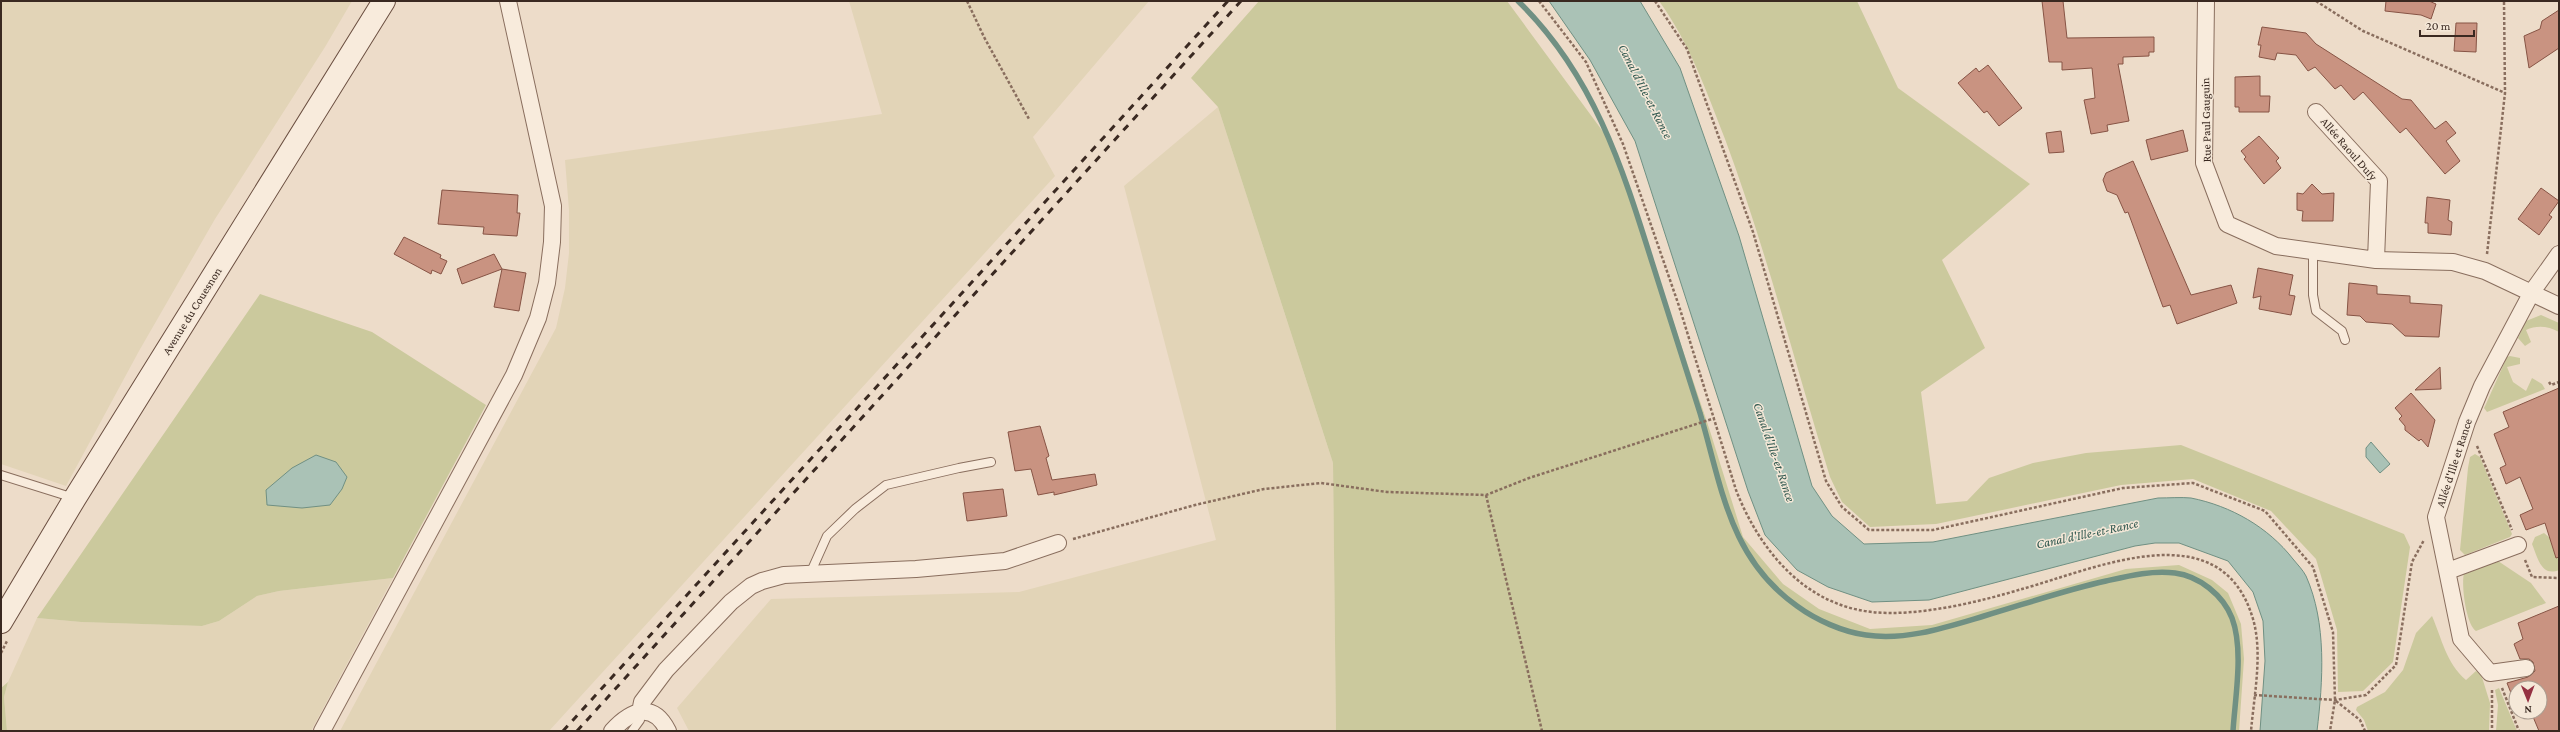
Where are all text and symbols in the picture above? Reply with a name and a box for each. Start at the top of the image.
scale bar [2420,12,2474,38]
text: 20 m [2426,19,2451,33]
water label: Canal d'Ille-et-Rance [1615,42,1676,141]
street label: Rue Paul Gauguin [2198,77,2214,163]
street label: Allée Raoul Dufy [2318,115,2381,184]
street label: Avenue du Couesnon [159,264,225,357]
water label: Canal d'Ille-et-Rance [1751,401,1799,504]
street label: Allée d'Ille et Rance [2433,417,2475,509]
water label: Canal d'Ille-et-Rance [2035,515,2140,552]
north arrow [2508,680,2548,720]
text: N [2524,704,2532,716]

